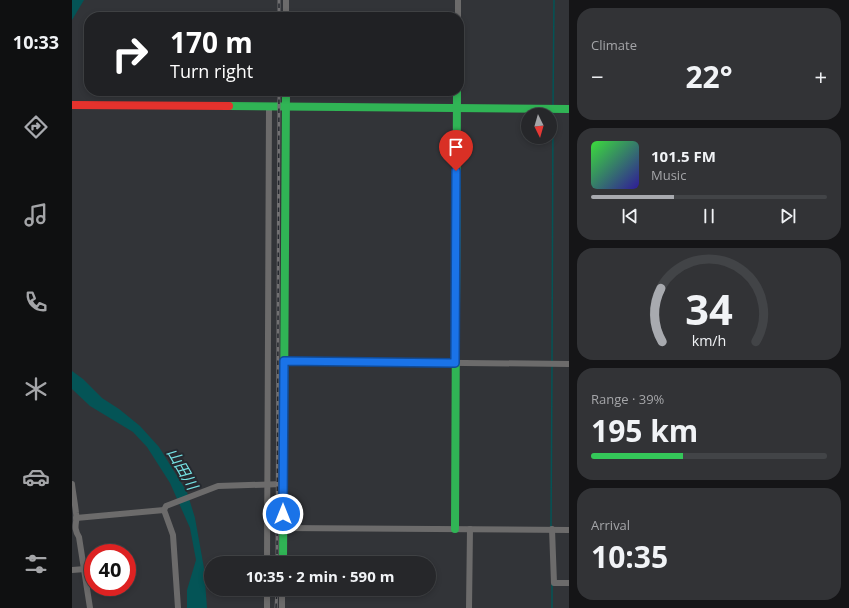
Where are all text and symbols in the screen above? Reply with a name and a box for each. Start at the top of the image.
text: 170 m [170,23,253,61]
icon: right [104,28,156,80]
text: 10:33 [13,30,59,54]
text: Climate [591,36,637,54]
text: 22° [685,56,733,97]
text: Turn right [170,59,253,83]
text: − [591,61,604,91]
text: + [814,61,827,91]
north arrow [521,108,557,144]
map controls [521,108,557,144]
icon: directions [22,113,50,141]
pin [439,130,473,171]
icon: arrive [445,136,467,158]
text: 101.5 FM [651,146,716,166]
text: Music [651,166,686,184]
icon: music [22,201,50,229]
icon: previous [619,205,641,227]
icon: pause [698,205,720,227]
icon: next [777,205,799,227]
text: 34 [685,281,733,337]
icon: phone [22,288,50,316]
text: km/h [692,331,726,350]
icon: climate [22,375,50,403]
text: Range · 39% [591,390,664,408]
text: 195 km [591,410,698,451]
water label: 山田川 [163,444,204,495]
icon: car [22,463,50,491]
position arrow [262,493,304,535]
text: Arrival [591,516,630,534]
text: 10:35 [591,536,668,577]
speed limit sign: 40 [84,544,136,596]
icon: filters [22,550,50,578]
text: 10:35 · 2 min · 590 m [246,566,394,586]

